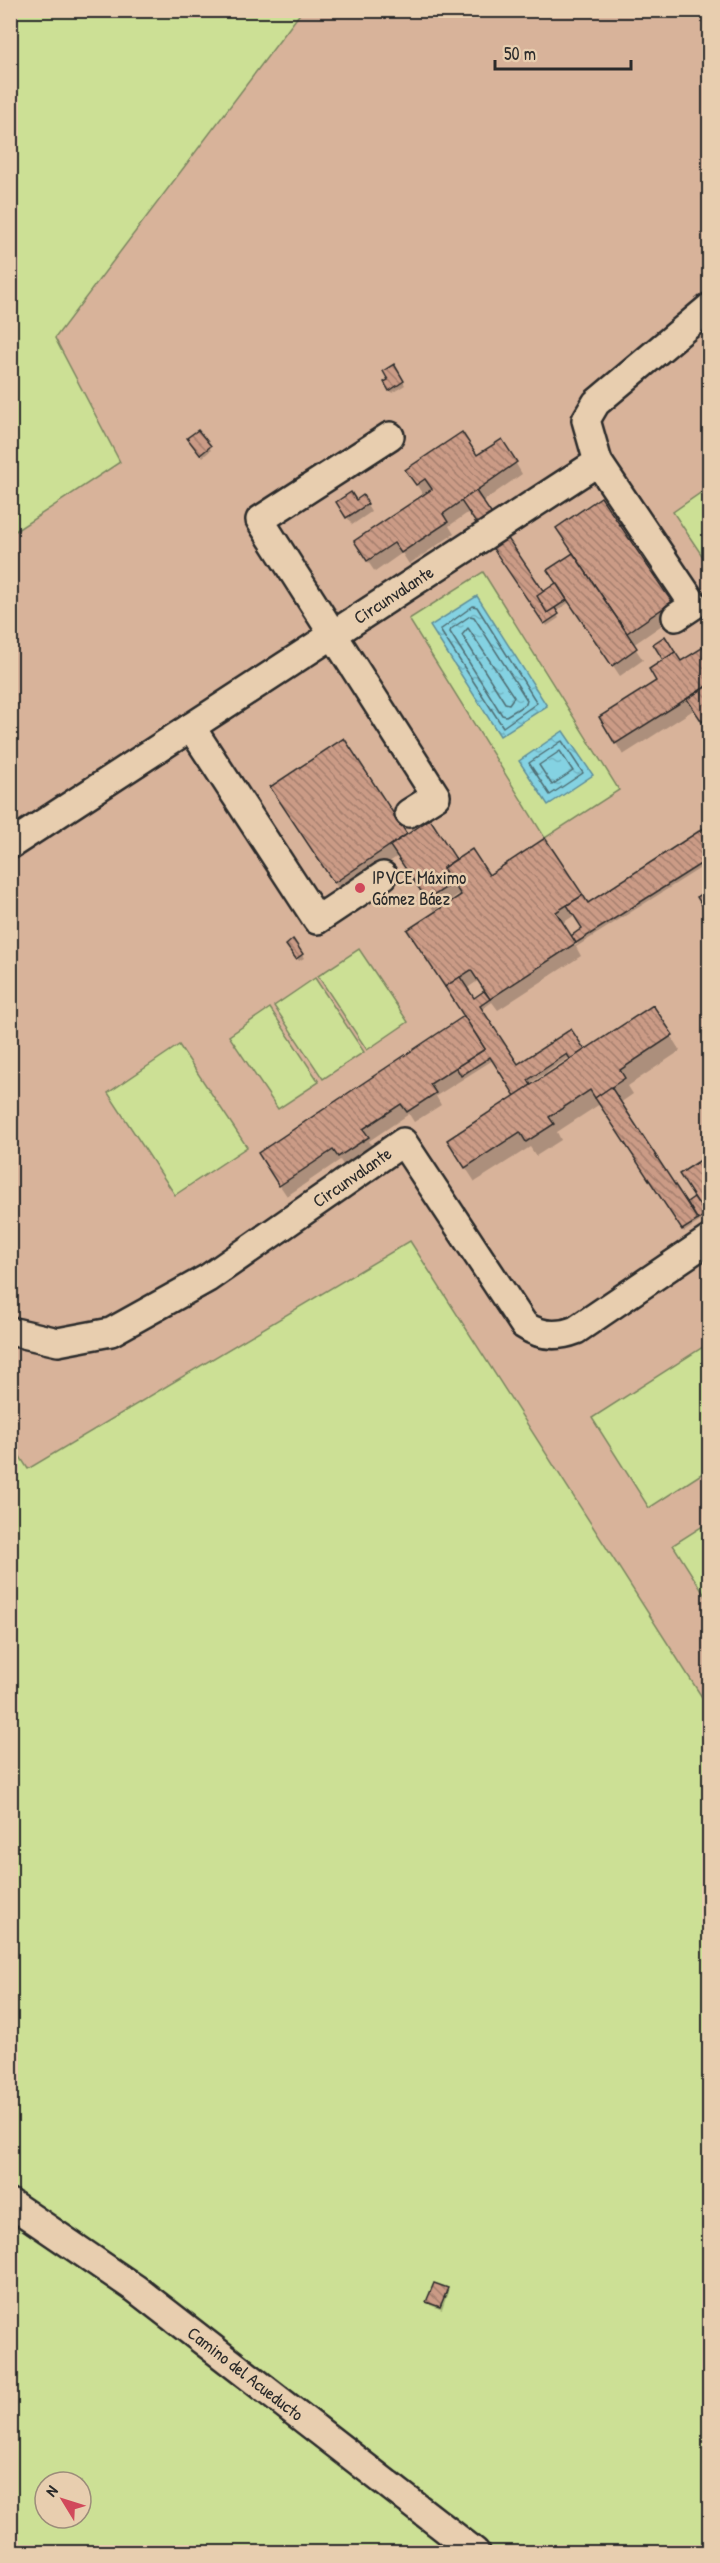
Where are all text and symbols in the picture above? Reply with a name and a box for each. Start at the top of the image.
scale bar [495,33,632,71]
text: 50 m [504,41,536,66]
street label: Circunvalante [349,559,438,630]
place label: IPVCE Máximo Gómez Báez [372,865,466,911]
marker: IPVCE Máximo Gómez Báez [353,881,367,895]
street label: Circunvalante [308,1141,396,1213]
street label: Camino del Acueducto [182,2320,309,2426]
north arrow [33,2470,93,2530]
text: N [40,2480,63,2501]

